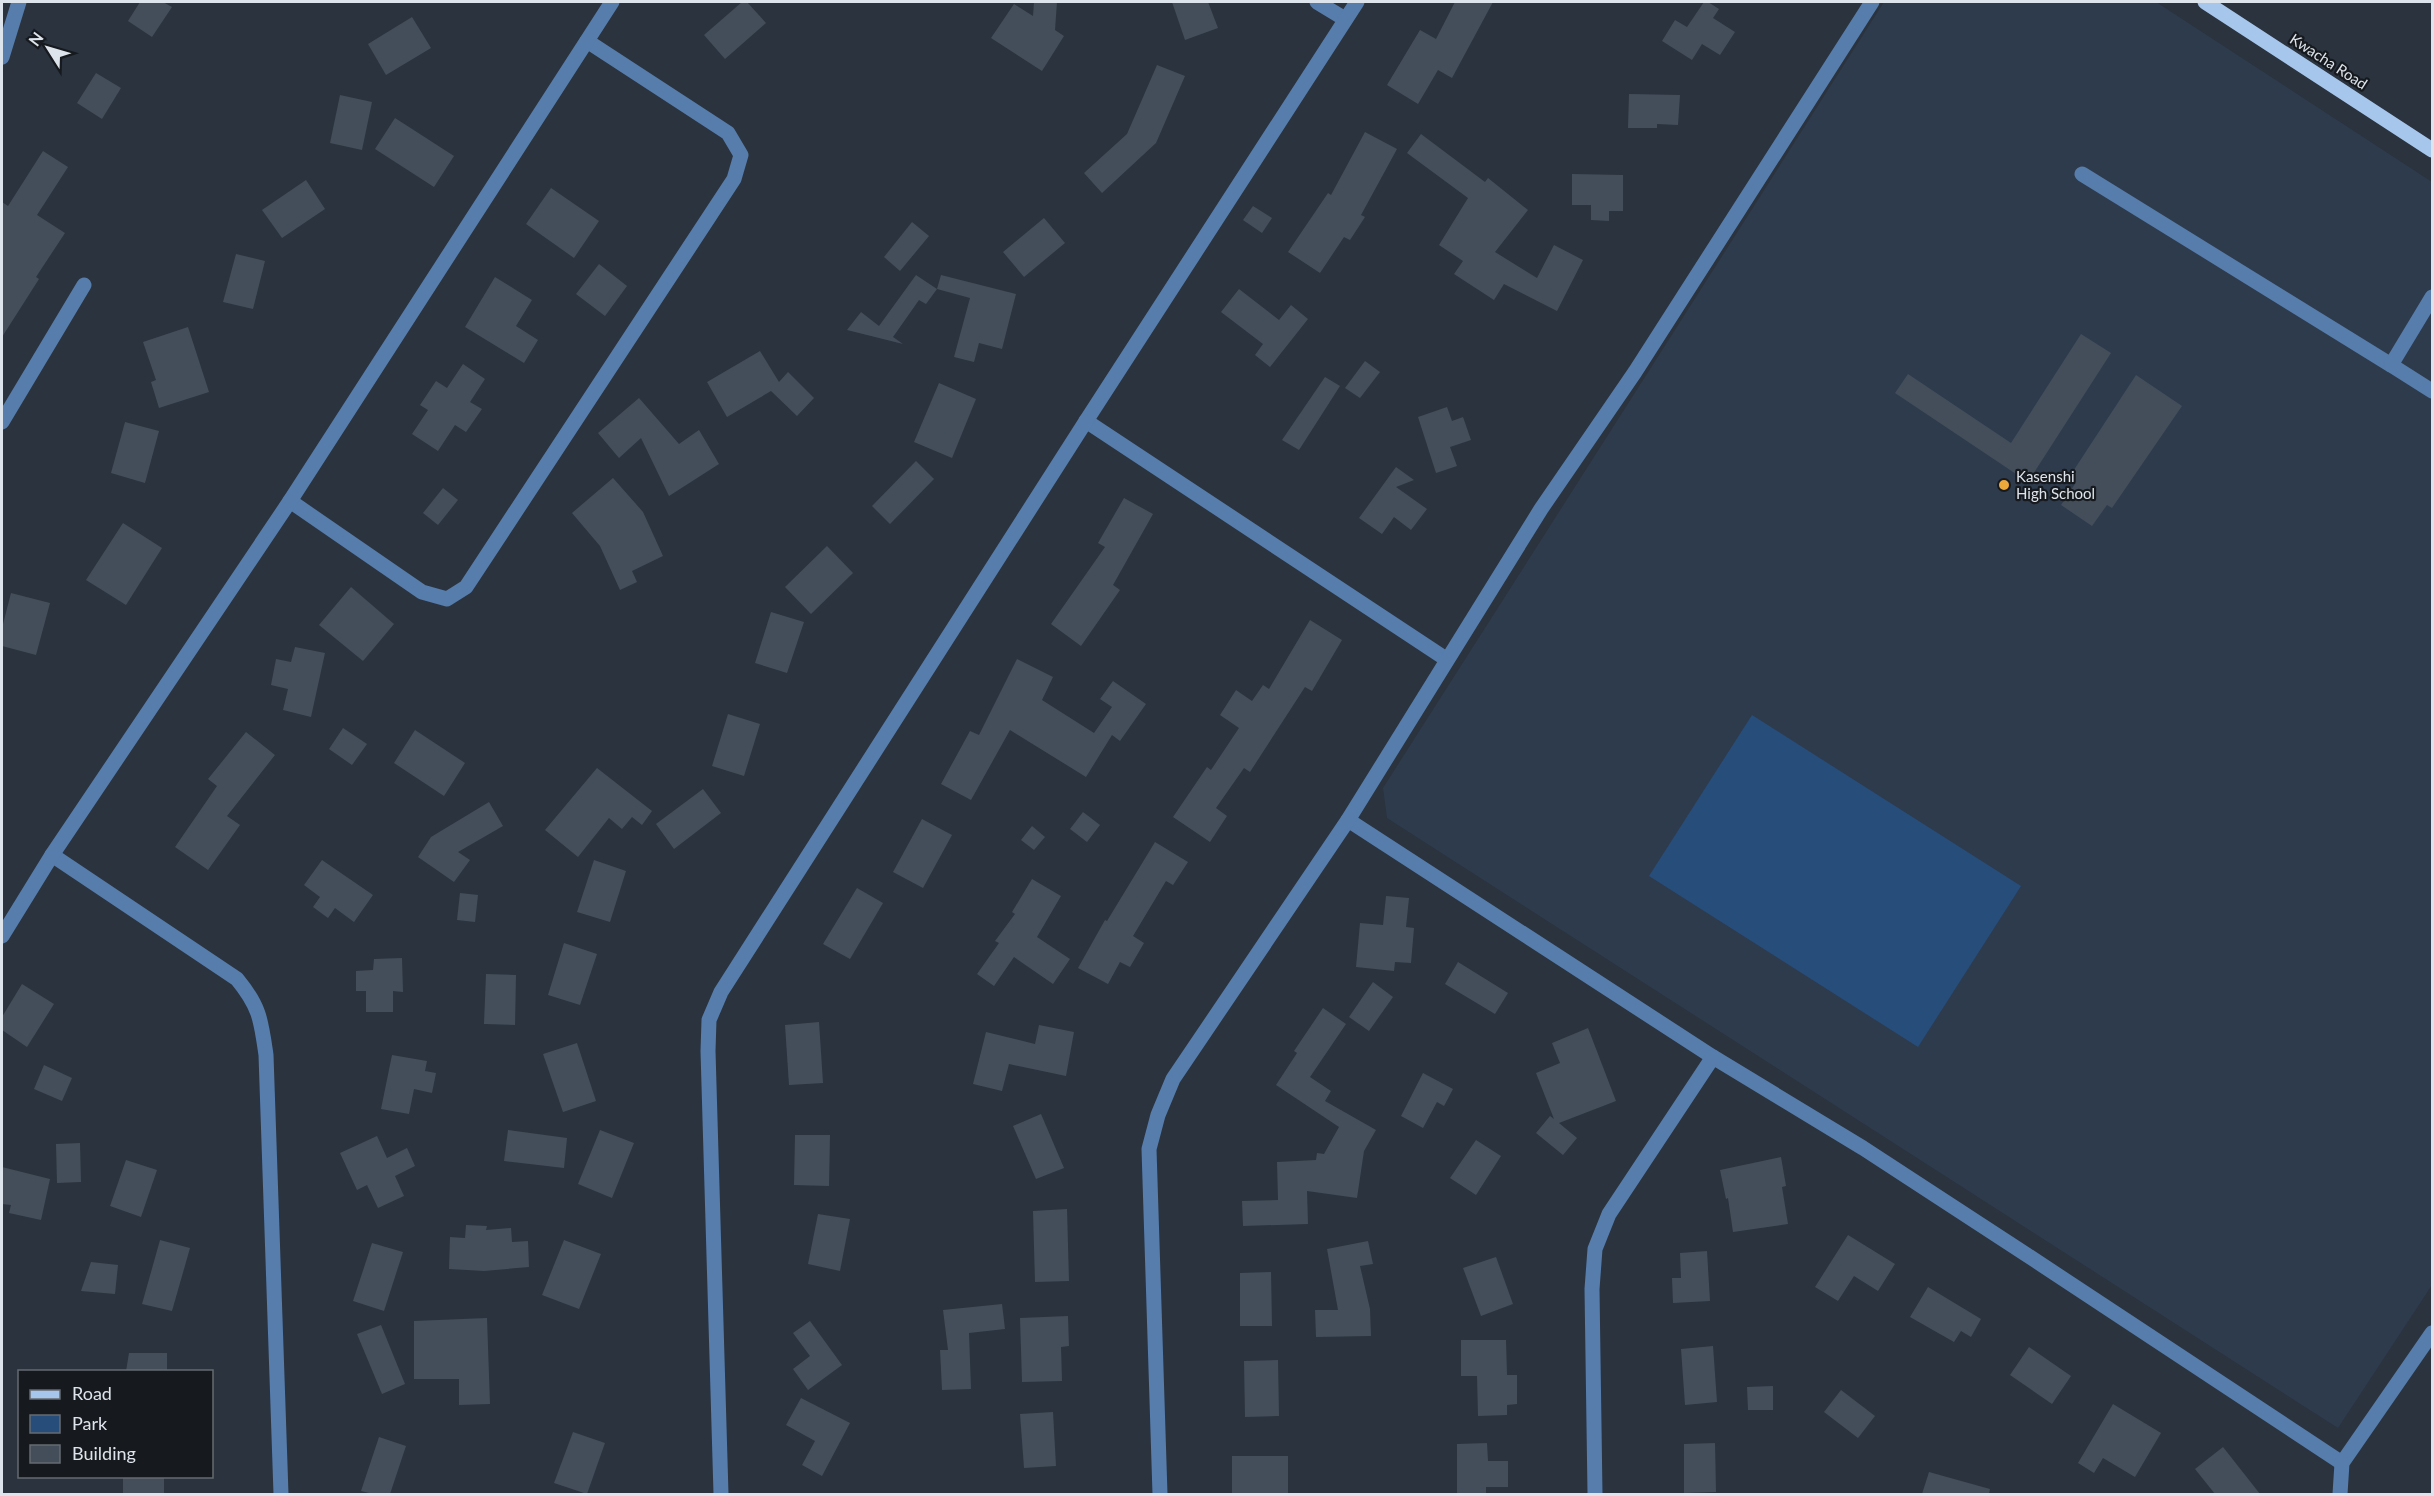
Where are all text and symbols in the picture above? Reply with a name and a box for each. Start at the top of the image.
north arrow [18,18,78,78]
text: N [24,28,47,49]
street label: Kwacha Road [2287,29,2371,93]
place label: Kasenshi High School [2016,467,2095,502]
marker: Kasenshi High School [1997,478,2011,492]
legend [18,1370,213,1478]
text: Road [72,1382,112,1404]
text: Park [72,1412,108,1434]
text: Building [72,1442,136,1464]

